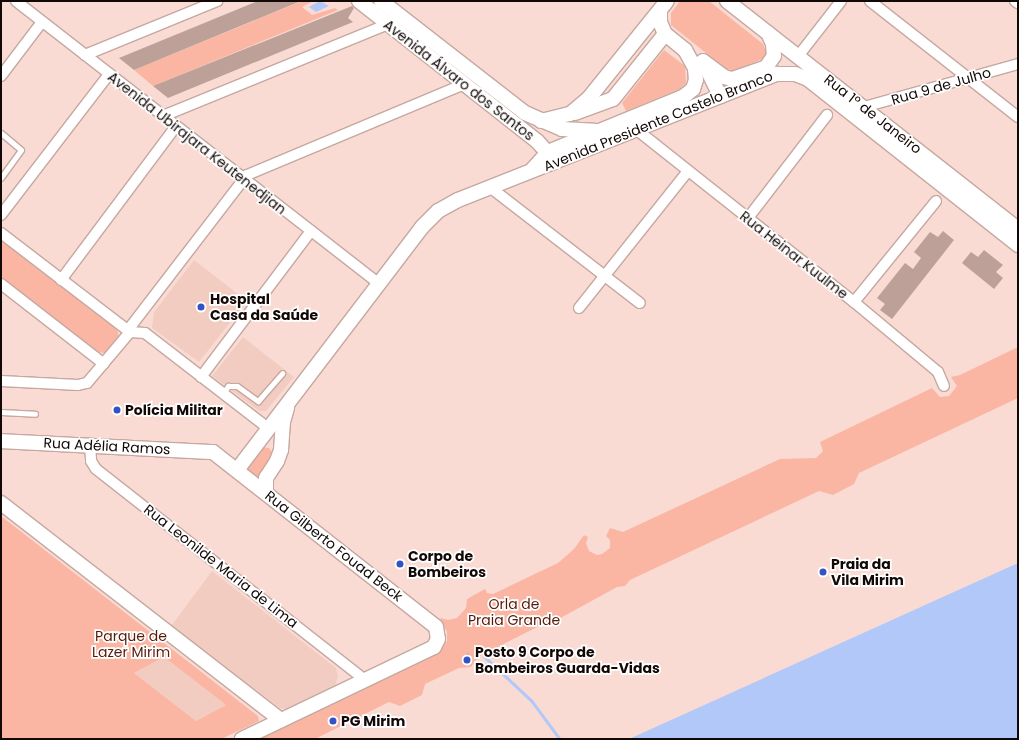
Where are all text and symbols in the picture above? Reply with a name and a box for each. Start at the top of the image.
street label: Avenida Álvaro dos Santos [380,16,538,144]
street label: Rua 9 de Julho [889,64,993,108]
street label: Avenida Presidente Castelo Branco [541,67,775,175]
street label: Avenida Ubirajara Keutenedjian [104,68,290,218]
street label: Rua 1º de Janeiro [821,71,925,157]
street label: Rua Heinar Kuulme [737,208,851,302]
place label: Hospital Casa da Saúde [210,291,318,324]
marker: Hospital Casa da Saúde [195,301,207,313]
place label: Polícia Militar [125,402,223,418]
marker: Polícia Militar [112,405,122,415]
street label: Rua Adélia Ramos [43,434,171,458]
street label: Rua Gilberto Fouad Beck [262,487,406,605]
street label: Rua Leonilde Maria de Lima [141,501,301,631]
place label: Corpo de Bombeiros [408,548,486,580]
place label: Praia da Vila Mirim [831,556,904,588]
marker: Corpo de Bombeiros [395,559,405,569]
marker: Praia da Vila Mirim [818,567,828,577]
park label: Orla de Praia Grande [468,596,560,628]
park label: Parque de Lazer Mirim [92,628,170,660]
place label: Posto 9 Corpo de Bombeiros Guarda-Vidas [475,644,660,676]
marker: Posto 9 Corpo de Bombeiros Guarda-Vidas [462,655,472,665]
place label: PG Mirim [341,713,405,729]
marker: PG Mirim [328,716,338,726]

